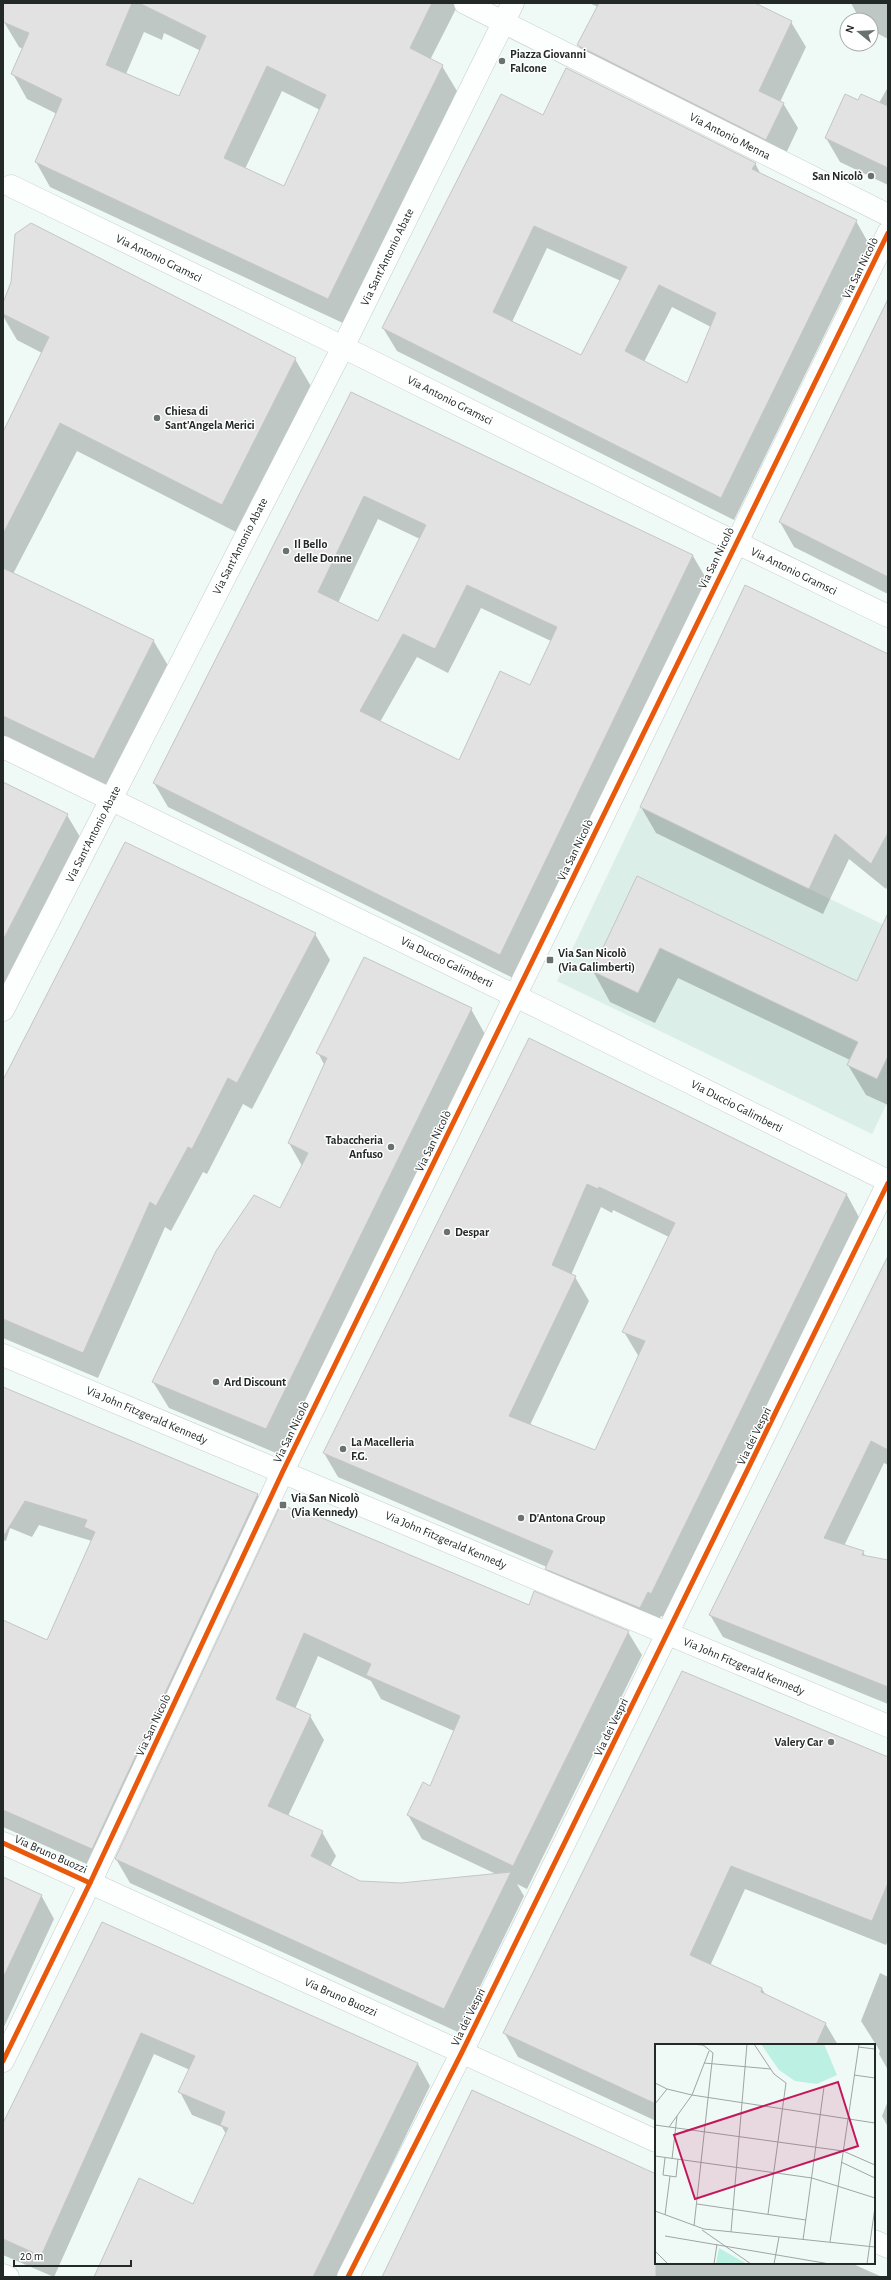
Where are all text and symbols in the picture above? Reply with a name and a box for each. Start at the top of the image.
north arrow [839,12,879,52]
text: N [844,24,856,34]
place label: Piazza Giovanni Falcone [510,48,586,74]
marker: Piazza Giovanni Falcone [497,56,507,66]
street label: Via Antonio Menna [688,110,773,162]
place label: San Nicolò [812,170,863,182]
marker: San Nicolò [866,171,876,181]
street label: Via Sant'Antonio Abate [358,206,416,308]
street label: Via Antonio Gramsci [114,232,204,284]
street label: Via San Nicolò [840,235,880,301]
street label: Via Antonio Gramsci [405,373,495,427]
place label: Chiesa di Sant'Angela Merici [165,405,255,431]
marker: Chiesa di Sant'Angela Merici [152,413,162,423]
street label: Via Sant'Antonio Abate [210,496,270,596]
street label: Via San Nicolò [696,525,736,591]
place label: Il Bello delle Donne [294,538,352,564]
street label: Via Antonio Gramsci [749,545,839,597]
marker: Il Bello delle Donne [281,546,291,556]
street label: Via Sant'Antonio Abate [63,784,123,884]
street label: Via San Nicolò [555,817,595,883]
street label: Via Duccio Galimberti [399,934,495,990]
place label: Via San Nicolò (Via Galimberti) [558,947,635,974]
marker: Via San Nicolò (Via Galimberti) [545,955,555,965]
street label: Via Duccio Galimberti [689,1078,785,1134]
street label: Via San Nicolò [413,1108,453,1174]
place label: Tabaccheria Anfuso [326,1134,383,1160]
marker: Tabaccheria Anfuso [386,1142,396,1152]
place label: Despar [455,1226,490,1238]
marker: Despar [442,1227,452,1237]
place label: Ard Discount [224,1376,286,1388]
marker: Ard Discount [211,1377,221,1387]
street label: Via John Fitzgerald Kennedy [84,1384,209,1447]
street label: Via San Nicolò [271,1399,311,1465]
street label: Via dei Vespri [735,1405,773,1467]
place label: La Macelleria F.G. [351,1436,415,1462]
marker: La Macelleria F.G. [338,1444,348,1454]
place label: Via San Nicolò (Via Kennedy) [291,1492,360,1519]
marker: Via San Nicolò (Via Kennedy) [278,1500,288,1510]
street label: Via John Fitzgerald Kennedy [383,1509,508,1572]
place label: D'Antona Group [529,1512,605,1524]
marker: D'Antona Group [516,1513,526,1523]
street label: Via John Fitzgerald Kennedy [681,1635,806,1698]
street label: Via San Nicolò [133,1692,173,1758]
street label: Via dei Vespri [592,1696,630,1758]
place label: Valery Car [775,1736,824,1749]
marker: Valery Car [826,1737,836,1747]
street label: Via Bruno Buozzi [13,1833,89,1875]
street label: Via Bruno Buozzi [303,1976,379,2018]
street label: Via dei Vespri [449,1986,487,2048]
inset map [655,2044,875,2264]
scale bar [14,2242,131,2268]
text: 20 m [20,2250,43,2262]

